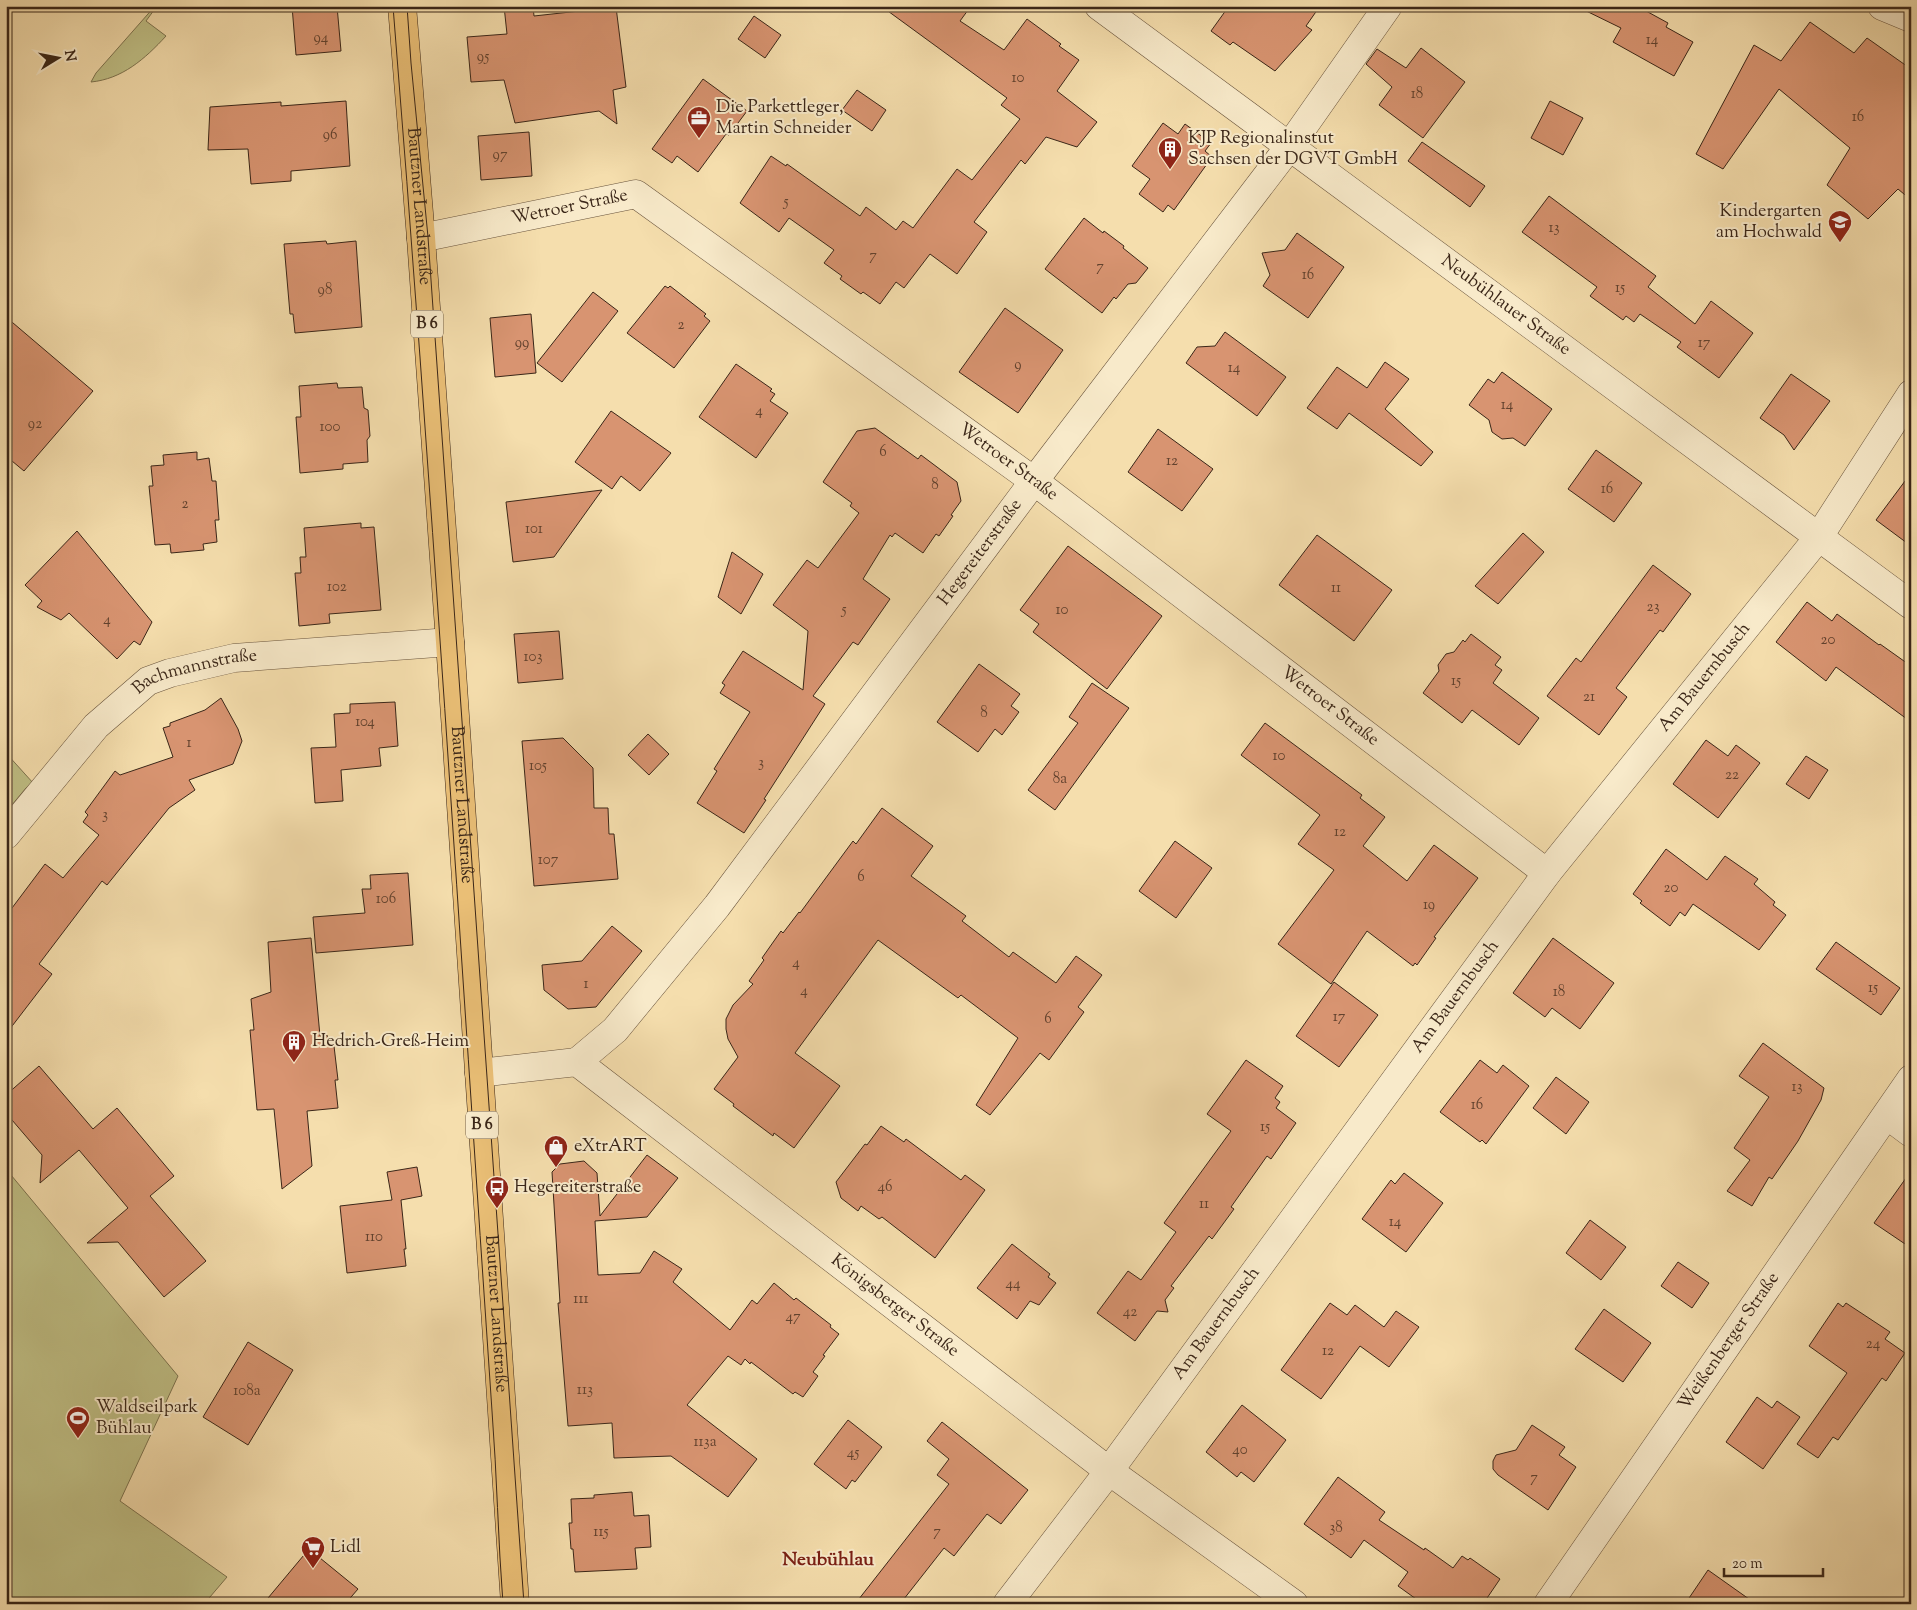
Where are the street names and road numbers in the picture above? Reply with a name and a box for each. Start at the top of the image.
street label: Bautzner Landstraße [399,126,437,286]
street label: Wetroer Straße [509,183,630,232]
street label: Neubühlauer Straße [1435,249,1576,362]
road number: B 6 [411,310,443,338]
street label: Wetroer Straße [952,417,1063,508]
street label: Hegereiterstraße [932,494,1029,612]
street label: Am Bauernbusch [1652,617,1758,738]
street label: Bachmannstraße [127,643,258,702]
street label: Wetroer Straße [1275,661,1384,753]
street label: Bautzner Landstraße [443,725,479,885]
street label: Am Bauernbusch [1406,935,1507,1059]
road number: B 6 [466,1112,498,1138]
street label: Bautzner Landstraße [477,1234,514,1393]
street label: Königsberger Straße [825,1248,964,1364]
street label: Am Bauernbusch [1166,1262,1267,1386]
street label: Weißenberger Straße [1672,1267,1786,1416]

